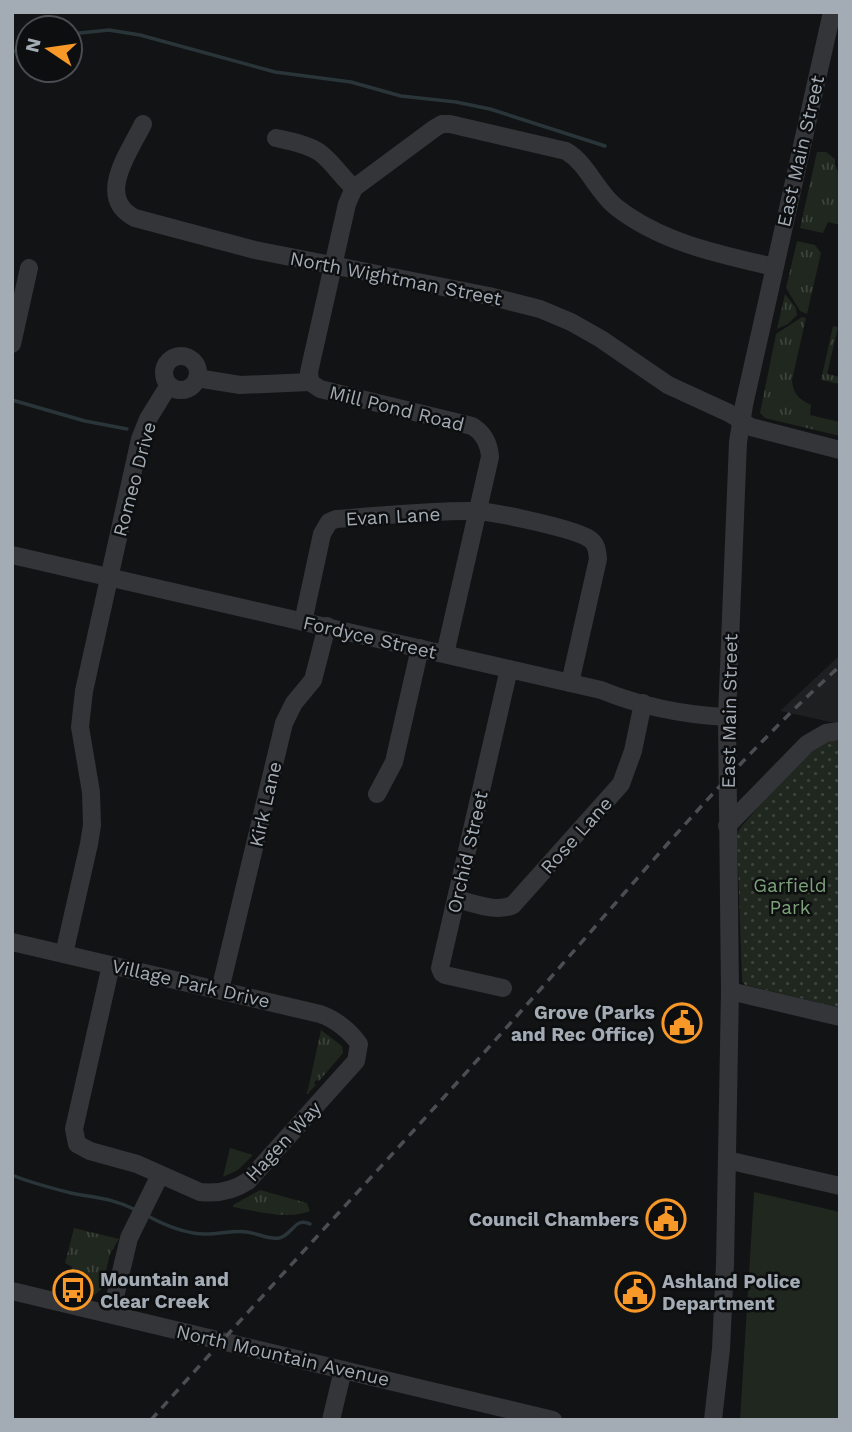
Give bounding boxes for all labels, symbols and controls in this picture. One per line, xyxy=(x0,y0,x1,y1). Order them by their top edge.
north arrow xyxy=(14,14,84,84)
text: N xyxy=(20,36,46,55)
street label: East Main Street xyxy=(772,73,829,229)
street label: North Wightman Street xyxy=(288,247,504,310)
street label: Mill Pond Road xyxy=(327,381,467,436)
street label: Romeo Drive xyxy=(108,419,161,539)
street label: Evan Lane xyxy=(345,503,441,530)
street label: Fordyce Street xyxy=(301,611,439,664)
street label: East Main Street xyxy=(717,633,742,789)
street label: Kirk Lane xyxy=(245,759,286,849)
street label: Orchid Street xyxy=(442,789,493,915)
street label: Rose Lane xyxy=(536,792,617,879)
park label: Garfield Park xyxy=(753,874,827,919)
street label: Village Park Drive xyxy=(110,954,272,1013)
place label: Grove (Parks and Rec Office) xyxy=(511,1001,655,1046)
public building icon: Grove (Parks and Rec Office) xyxy=(661,1002,703,1044)
street label: Hagen Way xyxy=(241,1096,326,1186)
public building icon: Council Chambers xyxy=(645,1198,687,1240)
place label: Council Chambers xyxy=(469,1208,639,1231)
place label: Mountain and Clear Creek xyxy=(100,1268,229,1313)
bus stop icon: Mountain and Clear Creek xyxy=(52,1269,94,1311)
place label: Ashland Police Department xyxy=(662,1270,801,1315)
public building icon: Ashland Police Department xyxy=(614,1271,656,1313)
street label: North Mountain Avenue xyxy=(174,1320,392,1391)

